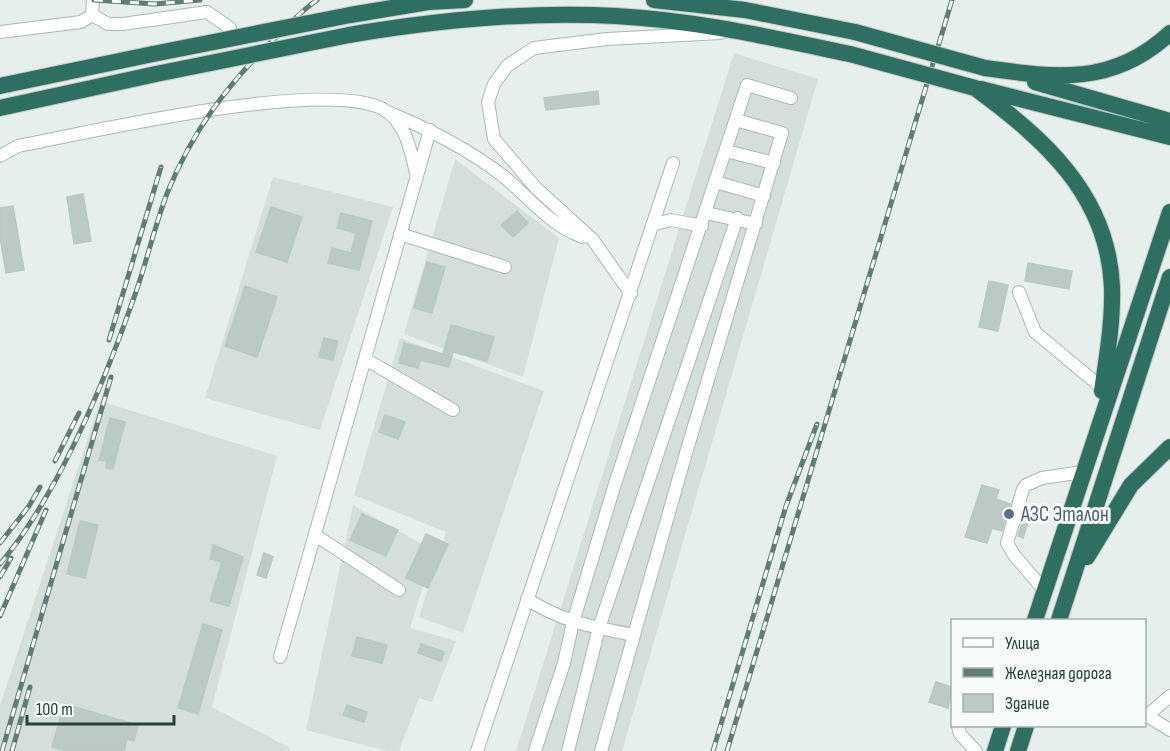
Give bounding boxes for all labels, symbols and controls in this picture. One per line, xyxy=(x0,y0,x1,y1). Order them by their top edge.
place label: АЗС Эталон xyxy=(1020,502,1109,527)
marker: АЗС Эталон xyxy=(1002,507,1016,521)
legend xyxy=(951,619,1146,727)
text: Улица xyxy=(1005,633,1040,654)
text: Железная дорога xyxy=(1005,663,1112,684)
scale bar xyxy=(27,688,174,726)
text: Здание xyxy=(1005,693,1050,714)
text: 100 m xyxy=(36,699,73,720)

